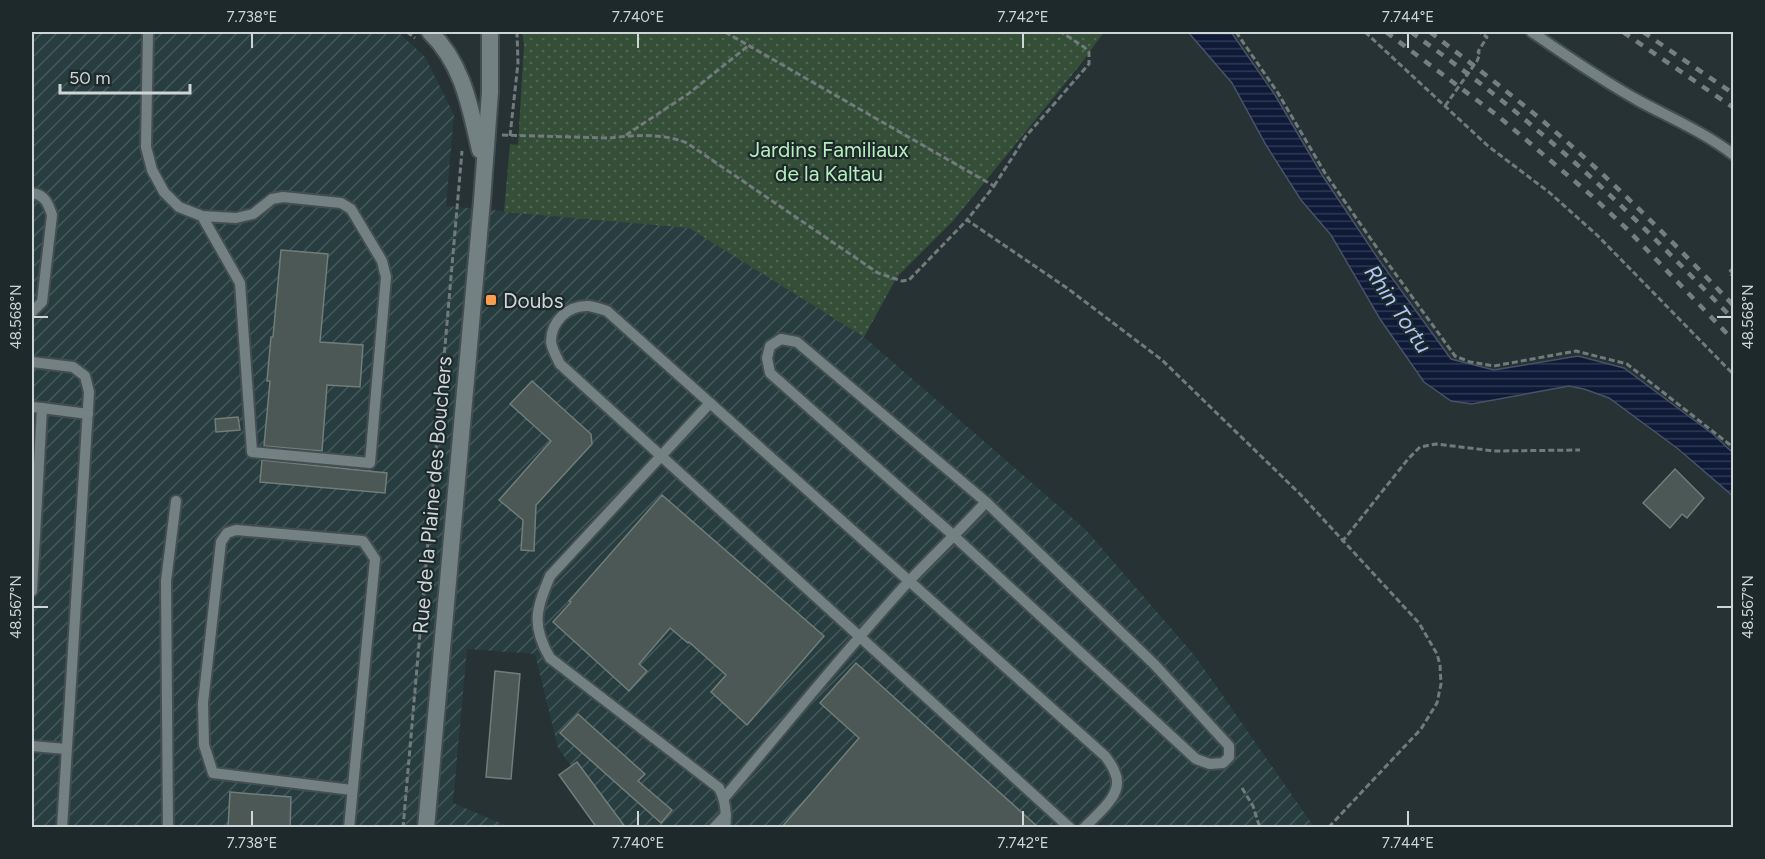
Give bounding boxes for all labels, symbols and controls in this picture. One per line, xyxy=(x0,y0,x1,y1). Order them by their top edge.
text: 7.738°E xyxy=(226,8,278,26)
text: 7.740°E xyxy=(612,8,664,26)
text: 7.742°E xyxy=(997,8,1049,26)
text: 7.744°E xyxy=(1382,8,1434,26)
scale bar xyxy=(60,57,190,95)
text: 50 m xyxy=(69,67,111,89)
park label: Jardins Familiaux de la Kaltau xyxy=(749,137,909,186)
water label: Rhin Tortu xyxy=(1359,260,1437,358)
text: 48.568°N xyxy=(7,284,25,350)
text: 48.568°N xyxy=(1739,284,1757,350)
place label: Doubs xyxy=(503,288,563,313)
marker: Doubs xyxy=(484,293,498,307)
street label: Rue de la Plaine des Bouchers xyxy=(407,355,457,635)
text: 48.567°N xyxy=(7,575,25,639)
text: 48.567°N xyxy=(1739,575,1757,639)
text: 7.738°E xyxy=(226,834,278,852)
text: 7.740°E xyxy=(612,834,664,852)
text: 7.742°E xyxy=(997,834,1049,852)
text: 7.744°E xyxy=(1382,834,1434,852)

